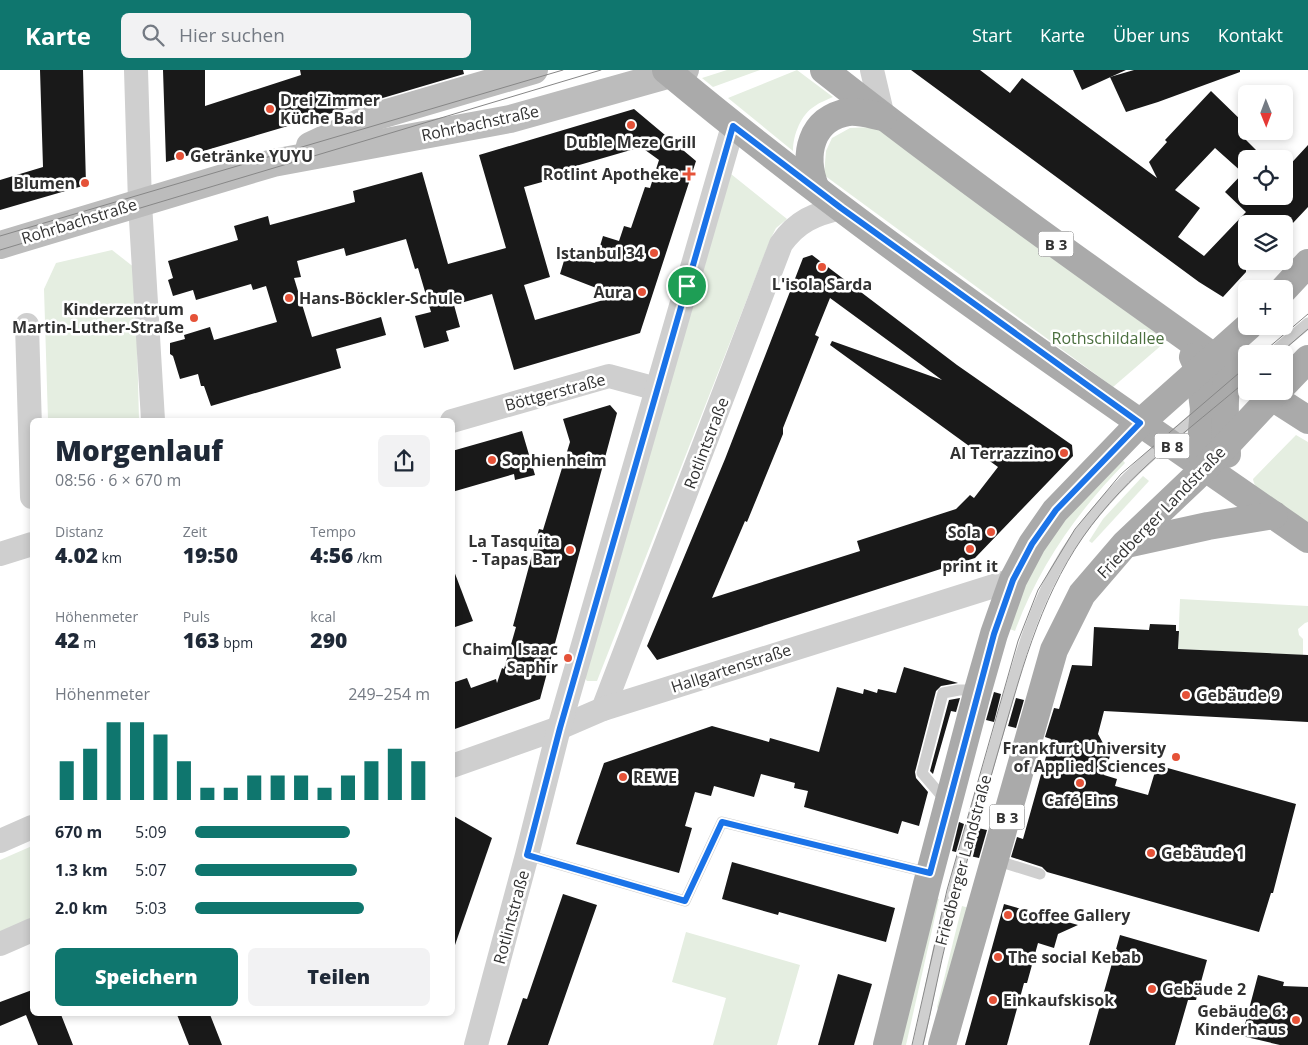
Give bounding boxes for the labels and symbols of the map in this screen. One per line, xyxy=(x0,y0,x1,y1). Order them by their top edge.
north arrow xyxy=(1238,85,1292,140)
place label: Drei Zimmer Küche Bad xyxy=(280,89,380,129)
street label: Rohrbachstraße xyxy=(419,100,541,146)
marker: Drei Zimmer Küche Bad xyxy=(264,103,276,115)
marker: Duble Meze Grill xyxy=(625,119,637,131)
place label: Duble Meze Grill xyxy=(566,131,696,153)
place label: Getränke YUYU xyxy=(190,145,313,167)
marker: Getränke YUYU xyxy=(174,150,186,162)
place label: Rotlint Apotheke xyxy=(543,163,679,185)
marker: Rotlint Apotheke xyxy=(683,168,695,180)
place label: Blumen xyxy=(13,172,75,194)
marker: Blumen xyxy=(79,177,91,189)
street label: Rohrbachstraße xyxy=(19,193,139,249)
road number: B 3 xyxy=(1038,232,1074,256)
place label: Istanbul 34 xyxy=(556,242,644,264)
marker: Istanbul 34 xyxy=(648,247,660,259)
marker: L'isola Sarda xyxy=(816,261,828,273)
pin xyxy=(666,265,708,307)
place label: L'isola Sarda xyxy=(772,273,872,295)
place label: Aura xyxy=(594,281,632,303)
marker: Aura xyxy=(636,286,648,298)
place label: Hans-Böckler-Schule xyxy=(299,287,462,309)
marker: Hans-Böckler-Schule xyxy=(283,292,295,304)
place label: Kinderzentrum Martin-Luther-Straße xyxy=(12,298,184,338)
marker: Kinderzentrum Martin-Luther-Straße xyxy=(188,312,200,324)
park label: Rothschildallee xyxy=(1052,327,1164,349)
street label: Böttgerstraße xyxy=(502,368,608,416)
street label: Rotlintstraße xyxy=(678,394,734,492)
road number: B 8 xyxy=(1154,434,1190,458)
street label: Friedberger Landstraße xyxy=(1092,441,1230,583)
place label: Al Terrazzino xyxy=(950,442,1054,464)
marker: Al Terrazzino xyxy=(1058,447,1070,459)
place label: Sophienheim xyxy=(502,449,607,471)
marker: Sophienheim xyxy=(486,454,498,466)
place label: Sola xyxy=(948,521,981,543)
marker: Sola xyxy=(985,526,997,538)
place label: La Tasquita - Tapas Bar xyxy=(468,530,560,570)
marker: print it xyxy=(964,543,976,555)
marker: La Tasquita - Tapas Bar xyxy=(564,544,576,556)
place label: print it xyxy=(942,555,998,577)
place label: Chaim Isaac Saphir xyxy=(462,638,558,678)
street label: Hallgartenstraße xyxy=(668,638,794,698)
marker: Chaim Isaac Saphir xyxy=(562,652,574,664)
place label: Gebäude 9 xyxy=(1196,684,1280,706)
marker: Gebäude 9 xyxy=(1180,689,1192,701)
place label: Frankfurt University of Applied Sciences xyxy=(1003,737,1167,777)
marker: Frankfurt University of Applied Sciences xyxy=(1170,751,1182,763)
place label: REWE xyxy=(633,766,677,788)
marker: REWE xyxy=(617,771,629,783)
street label: Friedberger Landstraße xyxy=(930,772,996,948)
marker: Café Eins xyxy=(1074,777,1086,789)
place label: Café Eins xyxy=(1044,789,1116,811)
road number: B 3 xyxy=(990,804,1024,830)
place label: Gebäude 1 xyxy=(1161,842,1245,864)
marker: Gebäude 1 xyxy=(1145,847,1157,859)
street label: Rotlintstraße xyxy=(488,868,534,966)
place label: Coffee Gallery xyxy=(1018,904,1131,926)
marker: Coffee Gallery xyxy=(1002,909,1014,921)
place label: The social Kebab xyxy=(1008,946,1141,968)
marker: The social Kebab xyxy=(992,951,1004,963)
place label: Gebäude 2 xyxy=(1162,978,1246,1000)
marker: Gebäude 2 xyxy=(1146,983,1158,995)
place label: Einkaufskisok xyxy=(1003,989,1114,1011)
marker: Einkaufskisok xyxy=(987,994,999,1006)
place label: Gebäude 6: Kinderhaus xyxy=(1194,1000,1286,1040)
marker: Gebäude 6: Kinderhaus xyxy=(1290,1014,1302,1026)

